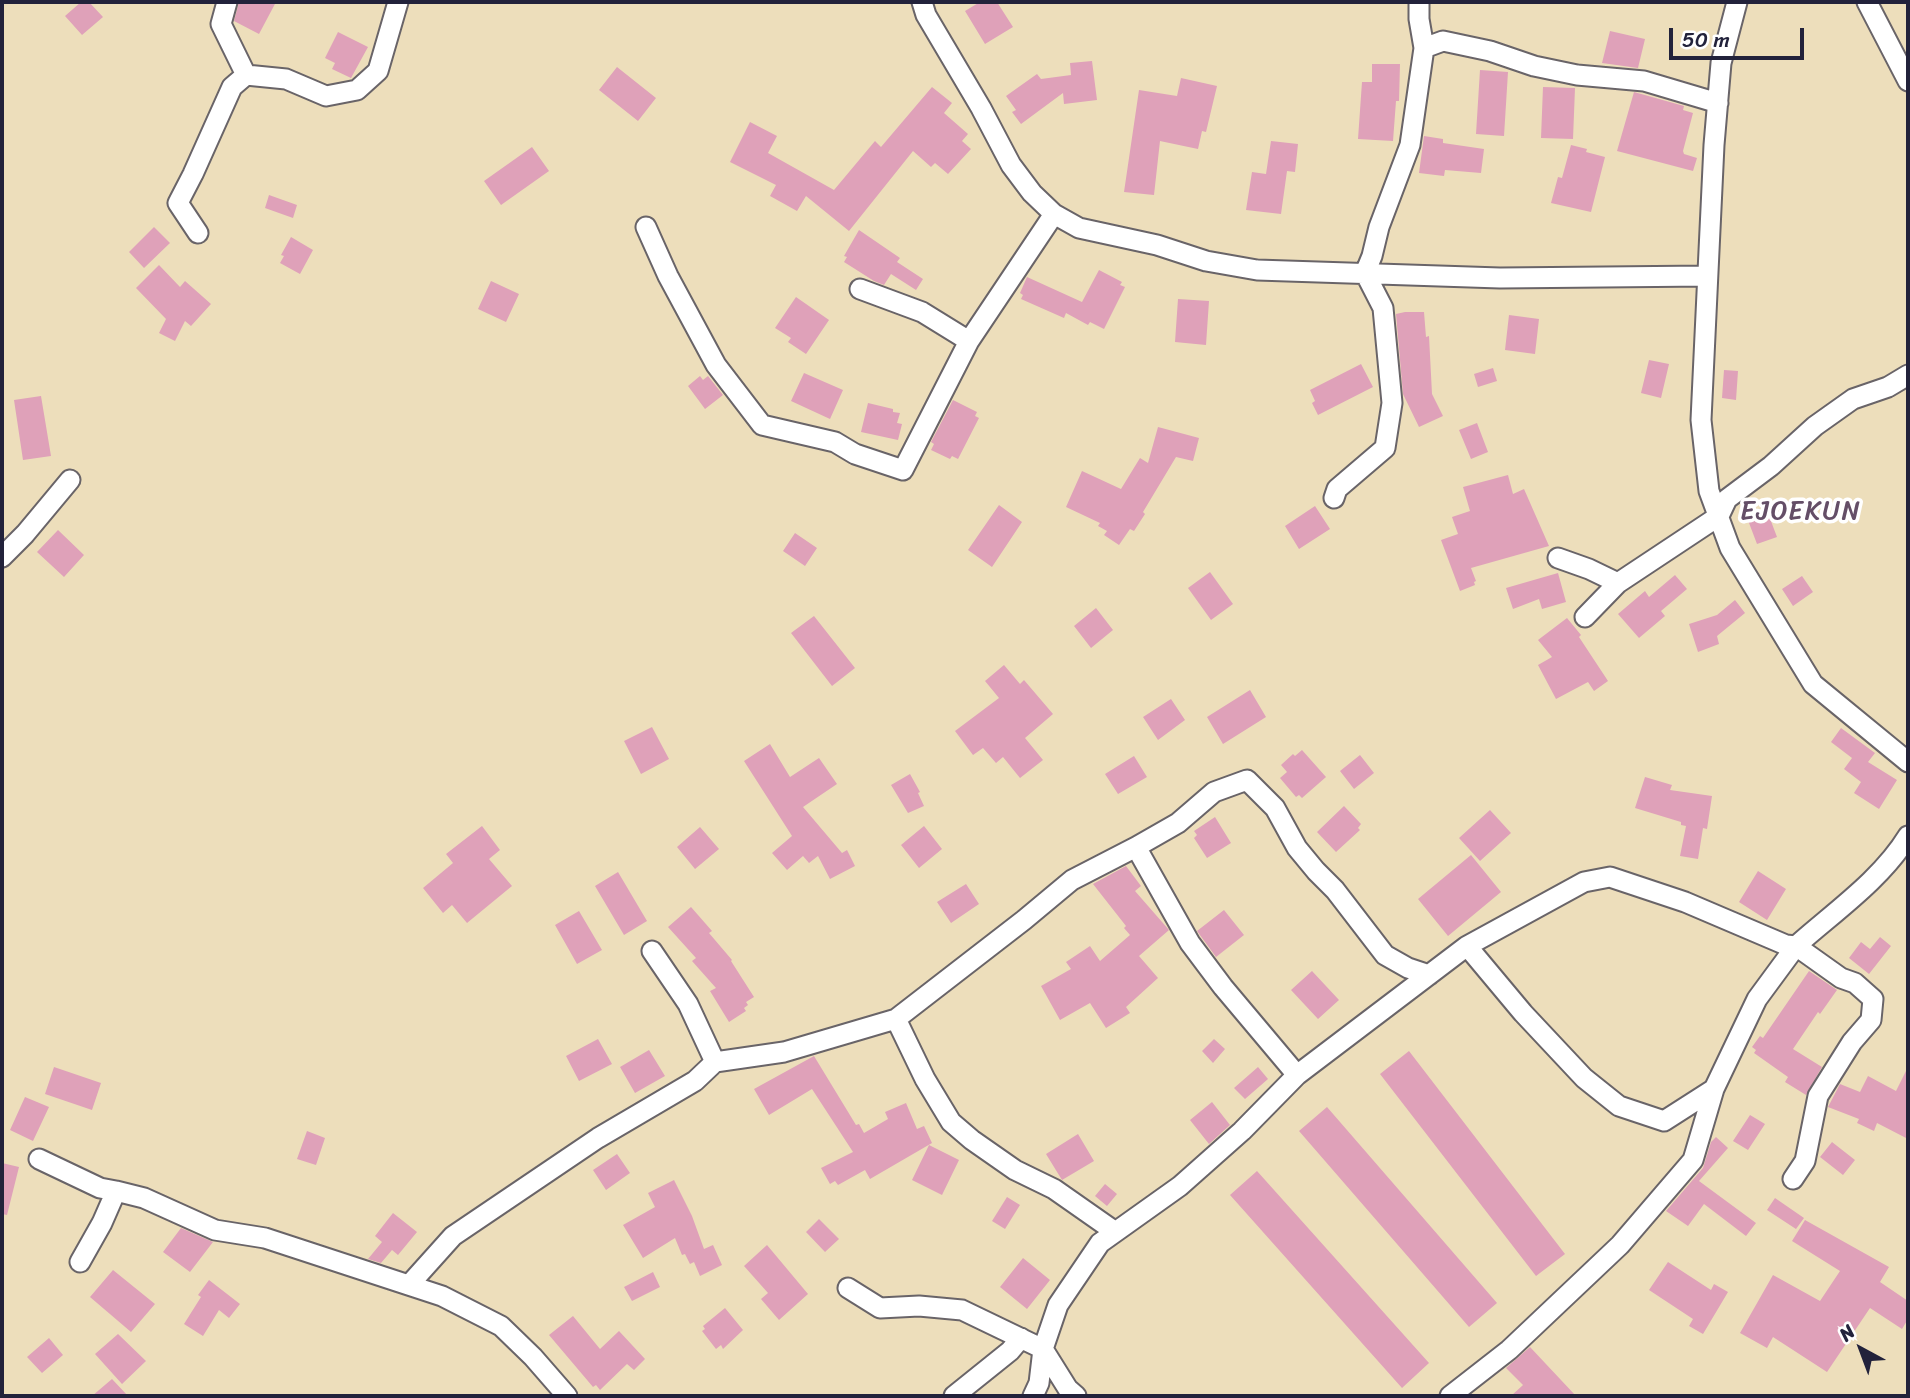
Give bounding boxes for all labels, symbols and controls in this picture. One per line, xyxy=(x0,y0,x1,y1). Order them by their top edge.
scale bar xyxy=(1672,14,1807,58)
text: 50 m xyxy=(1682,21,1730,59)
district label: EJOEKUN xyxy=(1740,496,1862,528)
north arrow xyxy=(1826,1314,1896,1384)
text: N xyxy=(1831,1316,1863,1350)

